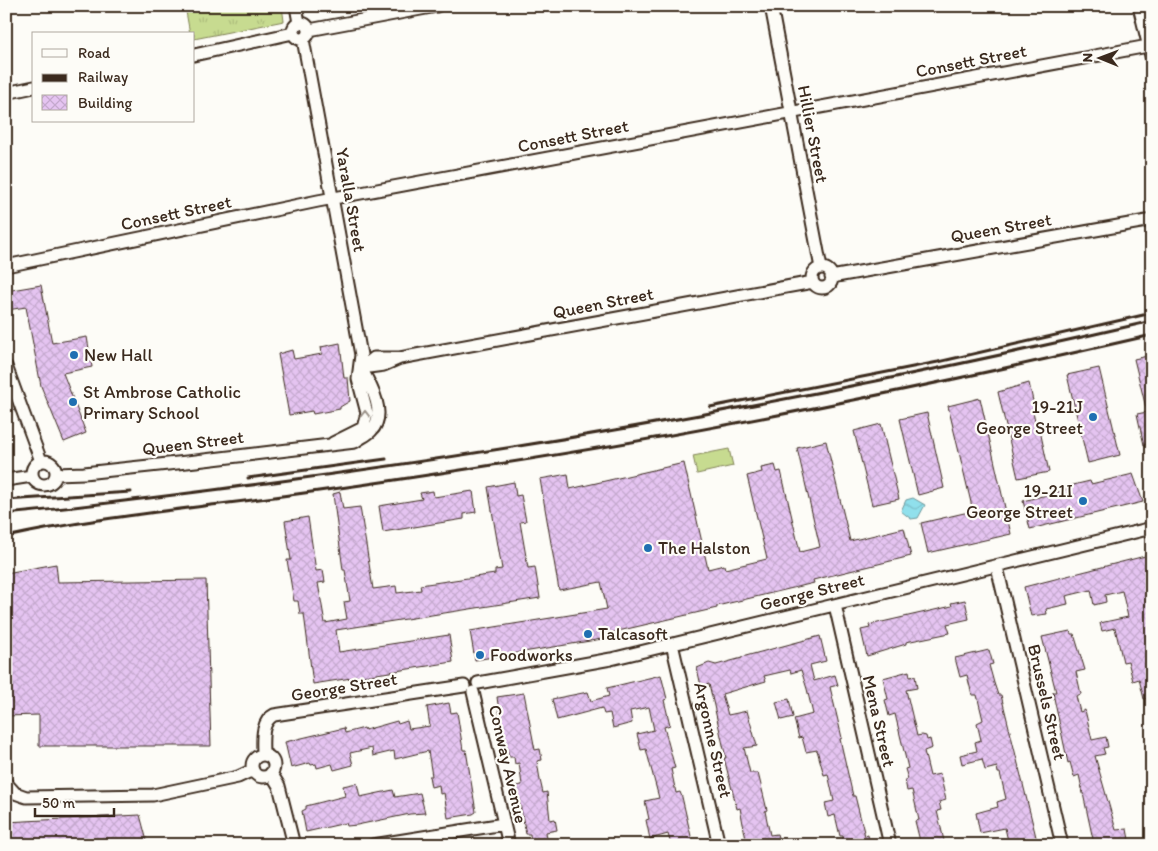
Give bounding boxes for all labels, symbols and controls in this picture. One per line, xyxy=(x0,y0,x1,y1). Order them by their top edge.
legend xyxy=(32,32,195,122)
north arrow xyxy=(1076,32,1126,82)
street label: Consett Street xyxy=(914,39,1029,83)
text: Road xyxy=(78,44,111,62)
text: N xyxy=(1079,53,1096,63)
text: Railway xyxy=(78,68,128,86)
street label: Hillier Street xyxy=(793,83,833,185)
text: Building xyxy=(78,94,132,112)
street label: Consett Street xyxy=(516,114,631,158)
street label: Yaralla Street xyxy=(331,146,371,254)
street label: Consett Street xyxy=(119,191,234,235)
street label: Queen Street xyxy=(949,208,1054,248)
street label: Queen Street xyxy=(551,282,656,324)
place label: New Hall xyxy=(84,344,153,366)
marker: New Hall xyxy=(68,349,80,361)
place label: St Ambrose Catholic Primary School xyxy=(83,381,241,424)
marker: St Ambrose Catholic Primary School xyxy=(67,396,79,408)
place label: 19-21J George Street xyxy=(976,396,1083,439)
one-way arrow xyxy=(360,410,371,418)
marker: 19-21J George Street xyxy=(1087,411,1099,423)
street label: Queen Street xyxy=(141,426,245,460)
place label: 19-21I George Street xyxy=(966,480,1073,523)
marker: 19-21I George Street xyxy=(1077,495,1089,507)
place label: The Halston xyxy=(658,537,751,559)
marker: The Halston xyxy=(642,542,654,554)
street label: George Street xyxy=(757,568,867,616)
place label: Talcasoft xyxy=(598,623,668,645)
marker: Talcasoft xyxy=(582,628,594,640)
street label: Brussels Street xyxy=(1023,642,1071,762)
place label: Foodworks xyxy=(490,644,573,666)
marker: Foodworks xyxy=(474,649,486,661)
street label: George Street xyxy=(289,668,399,706)
street label: Mena Street xyxy=(858,673,900,769)
street label: Argonne Street xyxy=(689,680,737,800)
street label: Conway Avenue xyxy=(484,703,532,825)
scale bar xyxy=(35,786,114,818)
text: 50 m xyxy=(42,794,75,812)

